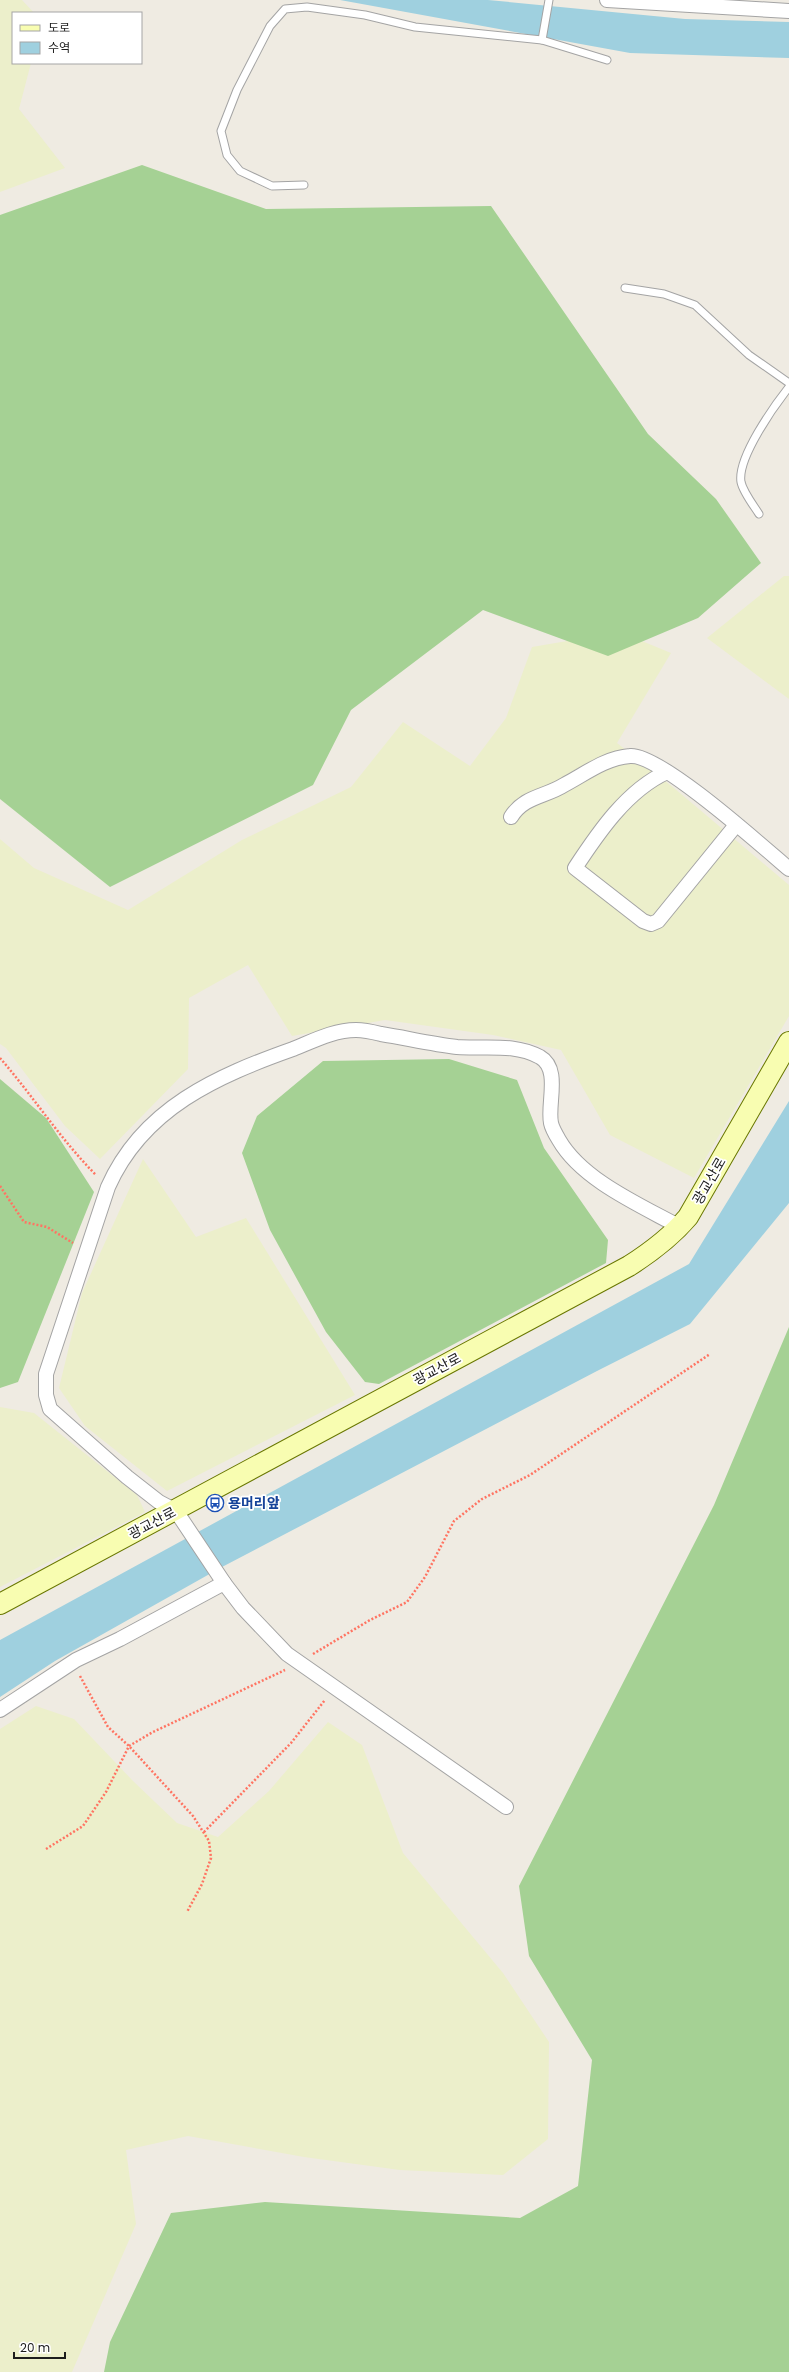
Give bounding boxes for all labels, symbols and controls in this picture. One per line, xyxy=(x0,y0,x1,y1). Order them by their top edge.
legend xyxy=(12,12,142,64)
text: 도로 xyxy=(48,19,70,36)
text: 수역 xyxy=(48,39,70,56)
street label: 광교산로 xyxy=(687,1154,731,1208)
street label: 광교산로 xyxy=(410,1348,465,1390)
bus stop icon: 용머리앞 xyxy=(205,1493,225,1513)
place label: 용머리앞 xyxy=(228,1493,280,1513)
street label: 광교산로 xyxy=(125,1502,180,1544)
scale bar xyxy=(14,2334,65,2360)
text: 20 m xyxy=(20,2339,50,2356)

